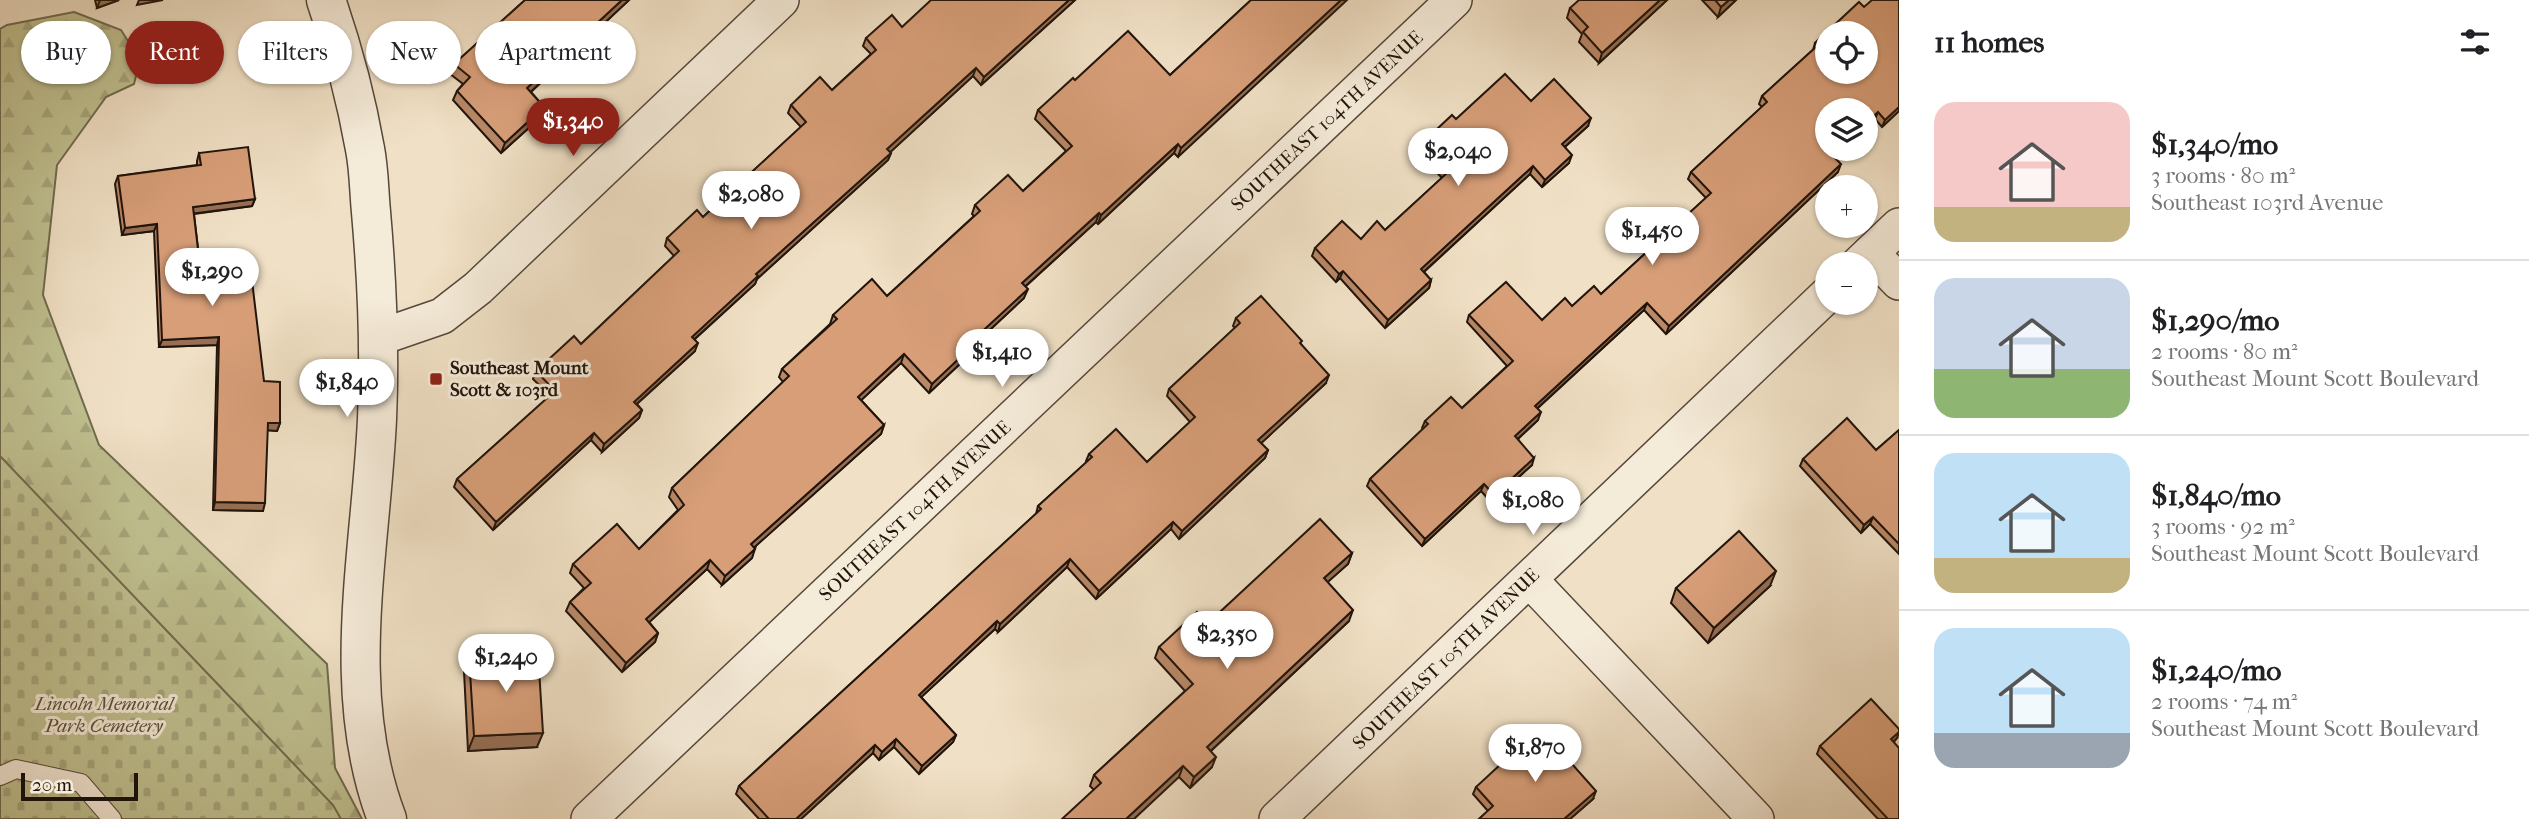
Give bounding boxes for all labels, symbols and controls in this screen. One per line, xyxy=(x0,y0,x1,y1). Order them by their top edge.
chip: Buy xyxy=(21,21,111,84)
chip: Rent xyxy=(125,21,224,84)
chip: Filters xyxy=(238,21,352,84)
chip: New xyxy=(366,21,461,84)
chip: Apartment xyxy=(475,21,636,84)
map controls xyxy=(1815,21,1878,315)
button: locate xyxy=(1815,21,1878,84)
icon: filters xyxy=(2456,23,2494,61)
text: 11 homes xyxy=(1934,25,2044,60)
street label: SOUTHEAST 104TH AVENUE xyxy=(1227,26,1428,216)
button: layers xyxy=(1815,98,1878,161)
pin: $1,340 xyxy=(516,99,630,158)
text: $1,340 xyxy=(542,107,604,134)
text: $1,340/mo xyxy=(2151,127,2278,162)
pin: $2,040 xyxy=(1401,128,1515,188)
icon: home xyxy=(1990,130,2074,214)
text: $2,040 xyxy=(1424,137,1492,164)
text: 3 rooms · 80 m² xyxy=(2151,162,2295,189)
pin: $2,080 xyxy=(694,172,808,231)
button: + xyxy=(1815,175,1878,238)
text: $2,080 xyxy=(718,180,784,207)
text: Southeast 103rd Avenue xyxy=(2151,189,2383,216)
pin: $1,450 xyxy=(1595,208,1709,267)
text: $1,450 xyxy=(1621,216,1683,243)
pin: $1,290 xyxy=(155,248,269,308)
button: − xyxy=(1815,252,1878,315)
text: $1,290 xyxy=(181,257,243,284)
text: $1,290/mo xyxy=(2151,303,2279,338)
icon: home xyxy=(1990,306,2074,390)
pin: $1,410 xyxy=(945,330,1059,389)
text: $1,410 xyxy=(972,338,1032,365)
text: 2 rooms · 80 m² xyxy=(2151,338,2298,365)
place label: Southeast Mount Scott & 103rd xyxy=(450,357,589,401)
pin: $1,840 xyxy=(290,360,404,419)
text: Southeast Mount Scott Boulevard xyxy=(2151,365,2479,392)
text: $1,840 xyxy=(315,368,379,395)
marker: Southeast Mount Scott & 103rd xyxy=(428,371,444,387)
street label: SOUTHEAST 104TH AVENUE xyxy=(815,416,1016,606)
pin: $1,080 xyxy=(1476,477,1590,537)
text: $1,840/mo xyxy=(2151,478,2281,513)
icon: home xyxy=(1990,481,2074,565)
text: $1,080 xyxy=(1502,486,1564,513)
text: 3 rooms · 92 m² xyxy=(2151,513,2295,540)
text: Southeast Mount Scott Boulevard xyxy=(2151,540,2479,567)
street label: SOUTHEAST 105TH AVENUE xyxy=(1348,564,1544,754)
pin: $2,350 xyxy=(1170,612,1284,671)
text: $2,350 xyxy=(1196,620,1258,647)
pin: $1,240 xyxy=(449,634,563,694)
text: $1,240 xyxy=(474,643,538,670)
text: $1,240/mo xyxy=(2151,653,2281,688)
icon: home xyxy=(1990,656,2074,740)
text: 2 rooms · 74 m² xyxy=(2151,688,2297,715)
park label: Lincoln Memorial Park Cemetery xyxy=(33,693,176,737)
text: Southeast Mount Scott Boulevard xyxy=(2151,715,2479,742)
pin: $1,870 xyxy=(1478,724,1592,784)
text: $1,870 xyxy=(1505,733,1565,760)
scale bar xyxy=(21,770,138,802)
text: 20 m xyxy=(32,774,72,796)

